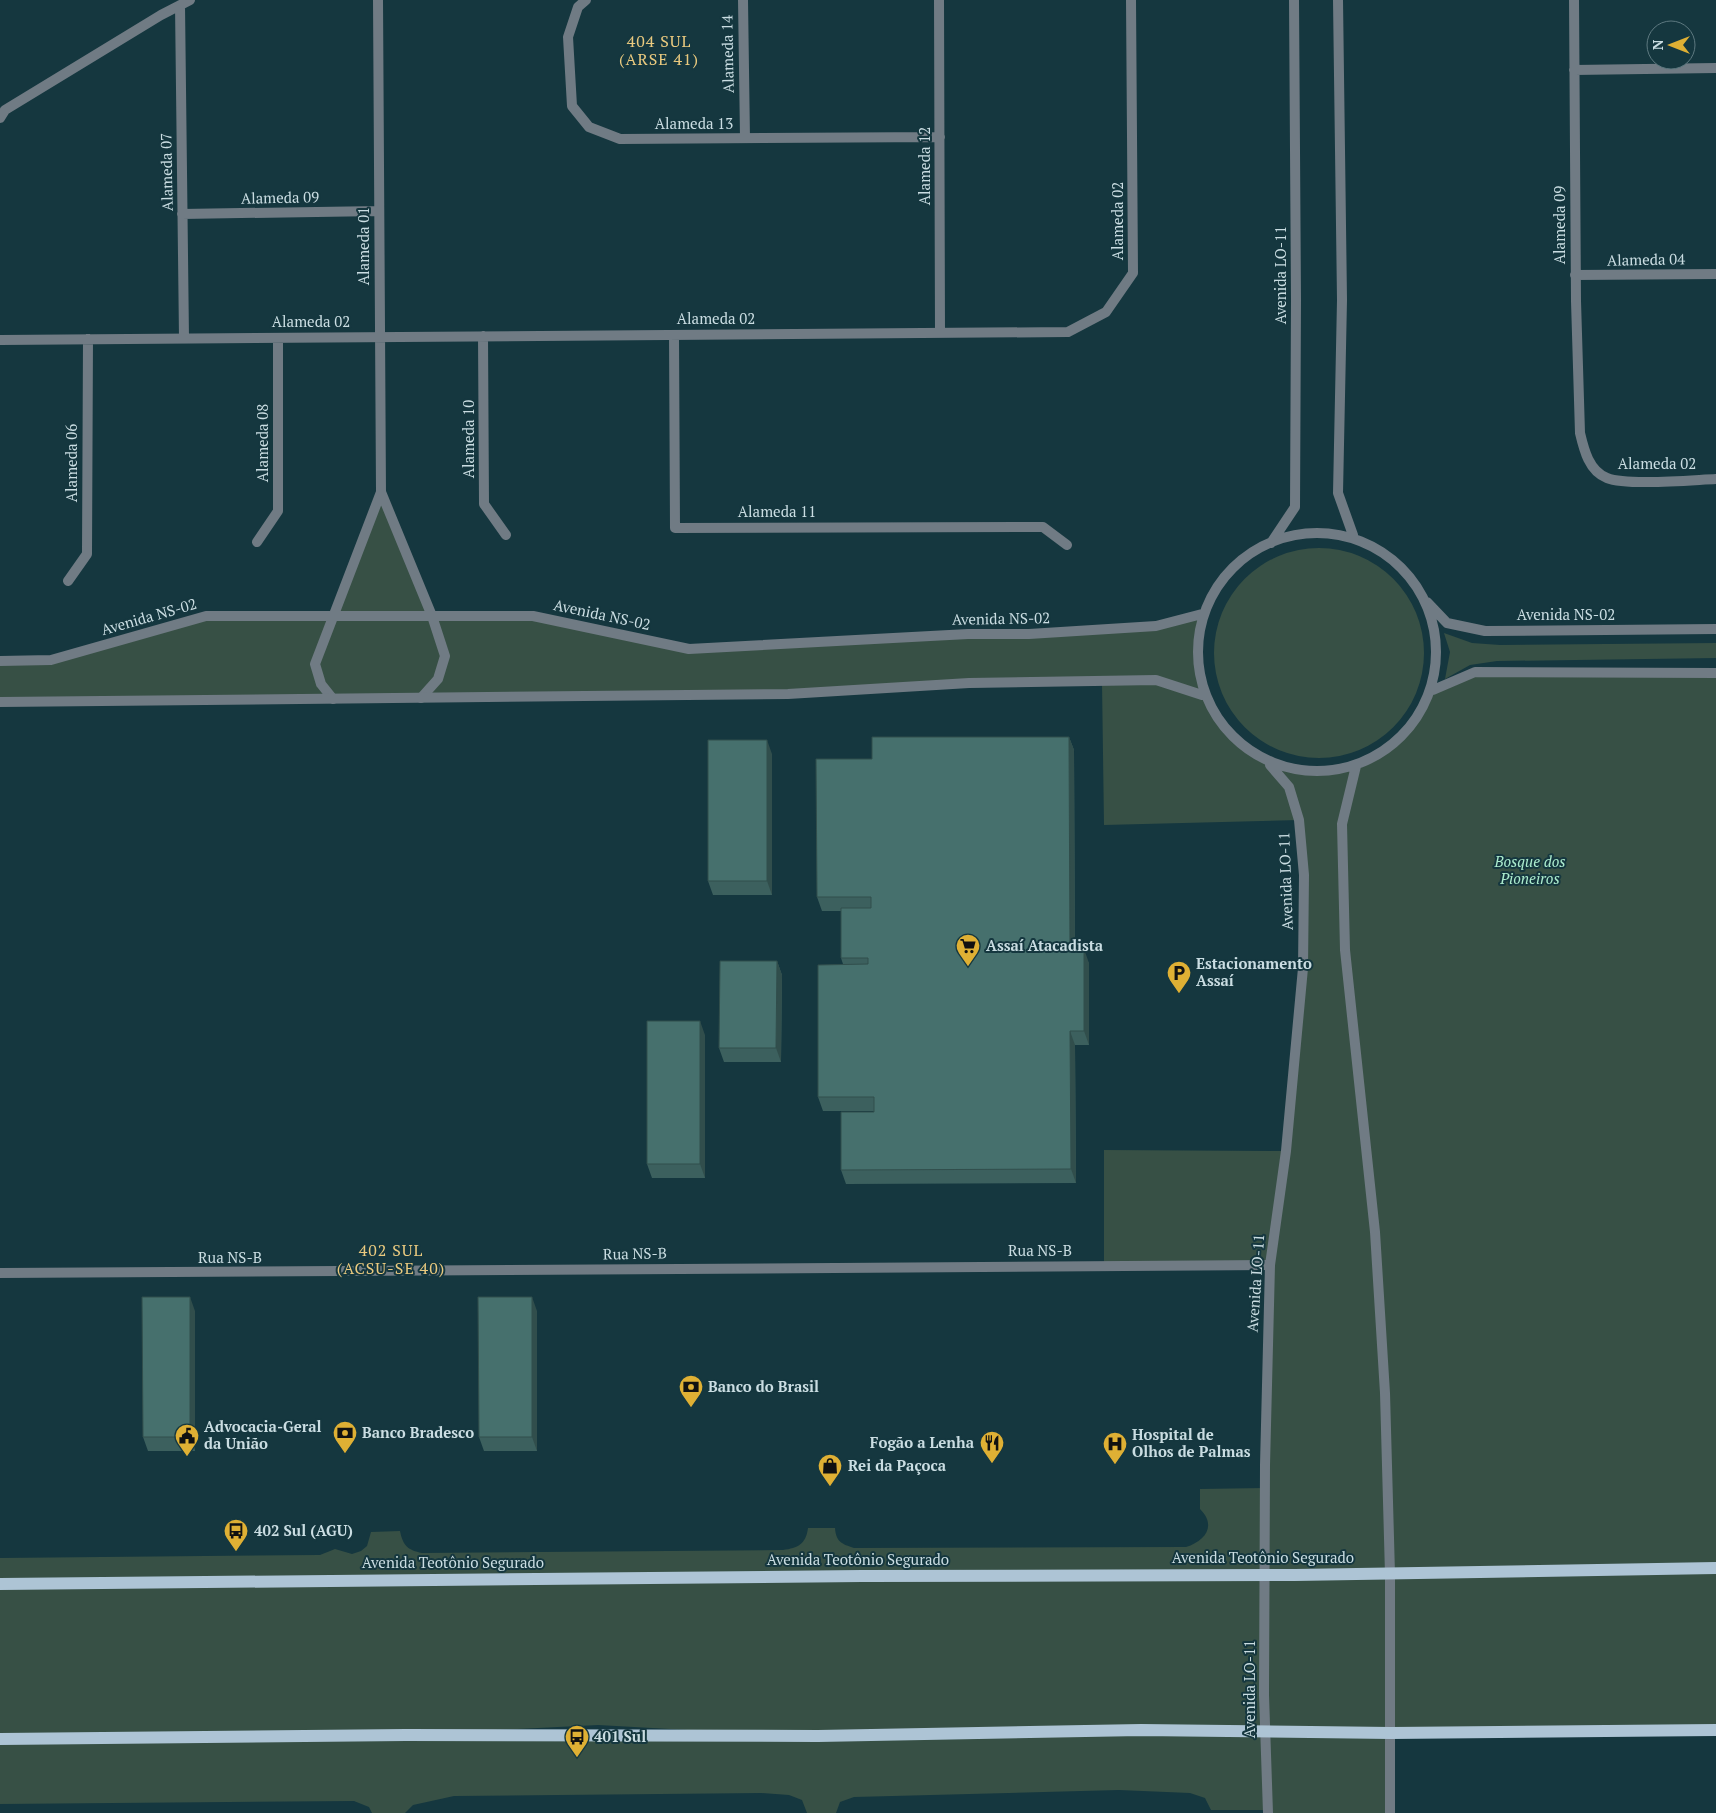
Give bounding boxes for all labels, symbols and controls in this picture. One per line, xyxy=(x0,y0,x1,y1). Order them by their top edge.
street label: Alameda 14 xyxy=(716,15,738,93)
north arrow xyxy=(1646,20,1696,70)
district label: 404 SUL (ARSE 41) xyxy=(619,30,699,70)
text: N xyxy=(1648,39,1667,50)
street label: Alameda 13 xyxy=(655,113,733,133)
street label: Alameda 12 xyxy=(914,127,934,205)
street label: Alameda 07 xyxy=(155,133,177,211)
street label: Alameda 02 xyxy=(1107,182,1127,260)
street label: Alameda 09 xyxy=(241,186,319,208)
street label: Alameda 09 xyxy=(1549,186,1569,264)
street label: Alameda 01 xyxy=(353,207,373,285)
street label: Avenida LO-11 xyxy=(1270,226,1290,324)
street label: Alameda 04 xyxy=(1607,248,1685,270)
street label: Alameda 02 xyxy=(677,308,755,328)
street label: Alameda 02 xyxy=(272,311,350,331)
street label: Alameda 10 xyxy=(458,400,478,478)
street label: Alameda 08 xyxy=(252,404,272,482)
street label: Alameda 06 xyxy=(61,424,81,502)
street label: Alameda 02 xyxy=(1618,453,1696,473)
street label: Alameda 11 xyxy=(738,501,816,521)
street label: Avenida NS-02 xyxy=(99,593,199,639)
street label: Avenida NS-02 xyxy=(552,594,652,634)
street label: Avenida NS-02 xyxy=(1517,604,1615,624)
street label: Avenida NS-02 xyxy=(952,607,1050,629)
street label: Avenida LO-11 xyxy=(1273,832,1297,931)
park label: Bosque dos Pioneiros xyxy=(1493,851,1566,888)
supermarket icon: Assaí Atacadista xyxy=(955,933,981,967)
place label: Assaí Atacadista xyxy=(986,935,1104,955)
place label: Estacionamento Assaí xyxy=(1196,953,1312,990)
parking icon: Estacionamento Assaí xyxy=(1166,960,1192,994)
street label: Avenida LO-11 xyxy=(1242,1233,1268,1333)
district label: 402 SUL (ACSU-SE 40) xyxy=(337,1239,445,1279)
street label: Rua NS-B xyxy=(1008,1240,1072,1260)
street label: Rua NS-B xyxy=(603,1242,667,1264)
street label: Rua NS-B xyxy=(198,1247,262,1267)
bank icon: Banco do Brasil xyxy=(678,1374,704,1408)
place label: Banco do Brasil xyxy=(708,1376,819,1396)
place label: Advocacia-Geral da União xyxy=(204,1416,322,1453)
bank icon: Banco Bradesco xyxy=(332,1420,358,1454)
place label: Banco Bradesco xyxy=(362,1422,474,1442)
public building icon: Advocacia-Geral da União xyxy=(174,1423,200,1457)
place label: Hospital de Olhos de Palmas xyxy=(1132,1424,1251,1461)
restaurant icon: Fogão a Lenha xyxy=(979,1430,1005,1464)
hospital icon: Hospital de Olhos de Palmas xyxy=(1102,1431,1128,1465)
place label: Fogão a Lenha xyxy=(870,1432,975,1452)
shop icon: Rei da Paçoca xyxy=(817,1453,843,1487)
place label: Rei da Paçoca xyxy=(848,1455,947,1475)
bus stop icon: 402 Sul (AGU) xyxy=(223,1518,249,1552)
place label: 402 Sul (AGU) xyxy=(254,1520,353,1540)
street label: Avenida Teotônio Segurado xyxy=(1172,1547,1354,1567)
street label: Avenida Teotônio Segurado xyxy=(767,1549,949,1569)
street label: Avenida Teotônio Segurado xyxy=(362,1552,544,1572)
street label: Avenida LO-11 xyxy=(1239,1640,1259,1738)
bus stop icon: 401 Sul xyxy=(564,1724,590,1758)
place label: 401 Sul xyxy=(594,1726,646,1746)

